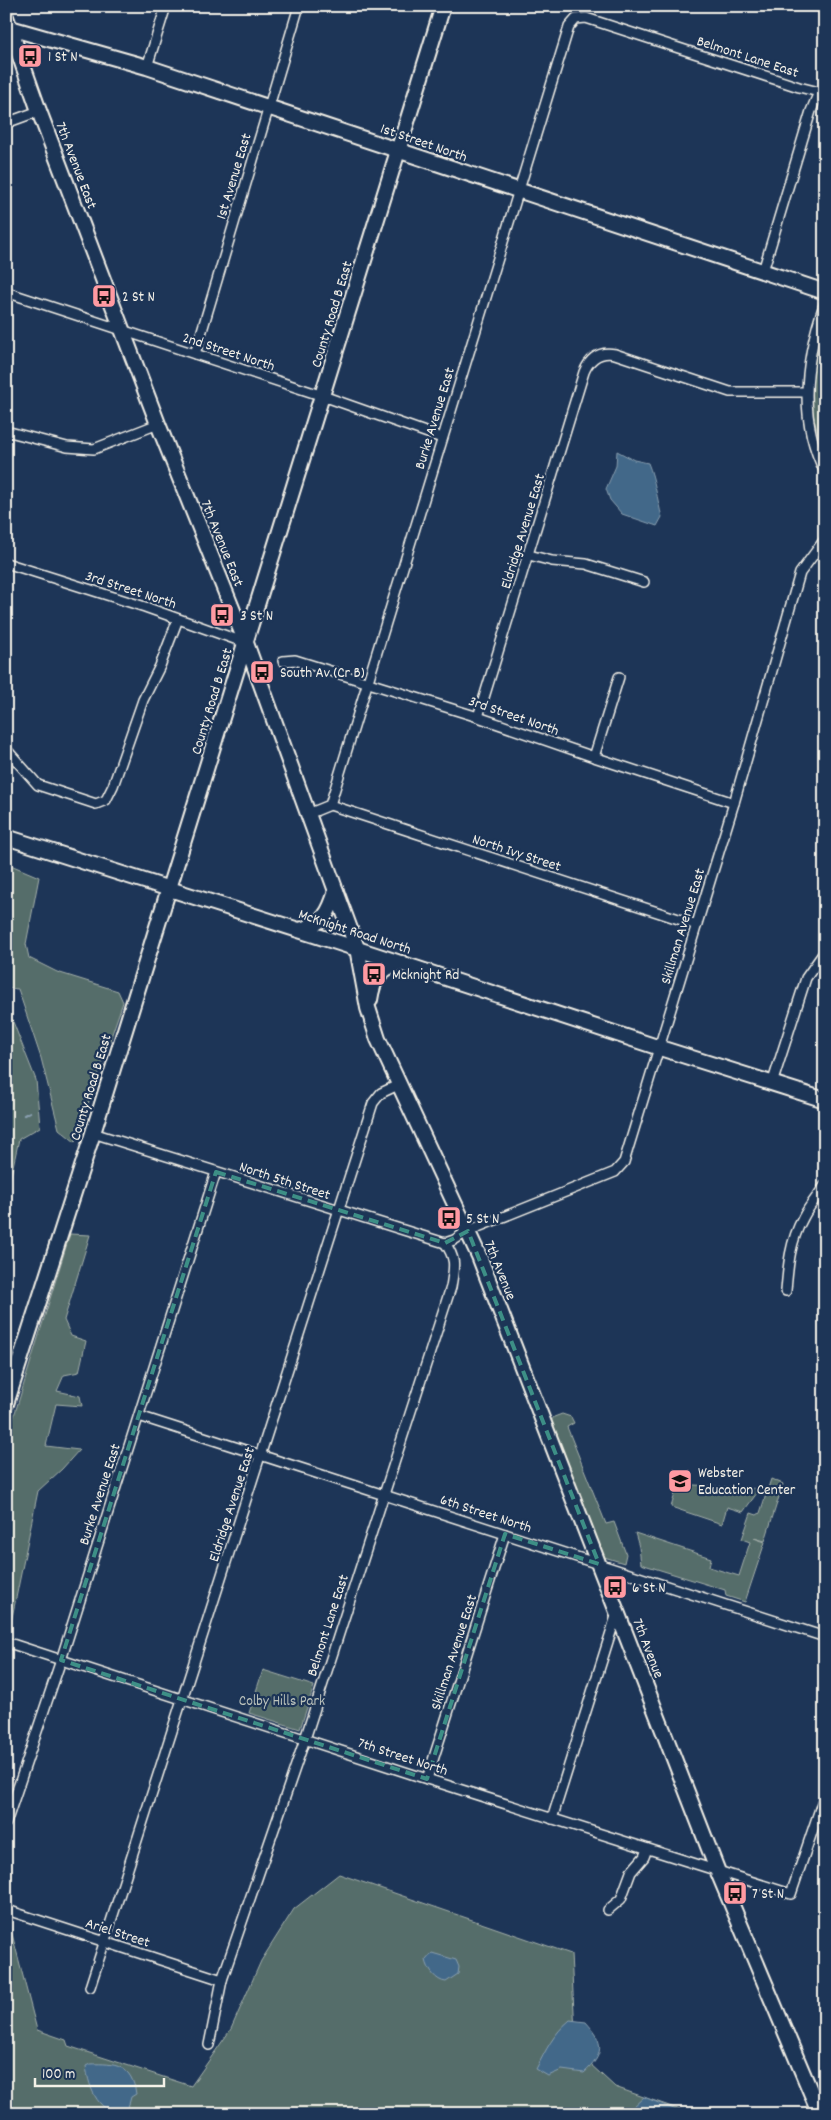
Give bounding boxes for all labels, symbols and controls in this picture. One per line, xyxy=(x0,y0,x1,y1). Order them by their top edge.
street label: Belmont Lane East xyxy=(694,31,802,85)
bus stop icon: 1 St N xyxy=(17,43,43,69)
place label: 1 St N xyxy=(48,47,78,69)
street label: 7th Avenue East xyxy=(48,119,102,213)
street label: 1st Street North xyxy=(377,119,470,169)
street label: 1st Avenue East xyxy=(211,130,259,222)
street label: County Road B East xyxy=(306,258,360,371)
bus stop icon: 2 St N xyxy=(91,283,117,309)
place label: 2 St N xyxy=(122,287,155,309)
street label: 2nd Street North xyxy=(179,328,278,378)
street label: Burke Avenue East xyxy=(410,364,462,472)
street label: Eldridge Avenue East xyxy=(496,471,552,592)
street label: 7th Avenue East xyxy=(194,497,249,591)
street label: 3rd Street North xyxy=(82,566,179,616)
bus stop icon: 3 St N xyxy=(209,602,235,628)
place label: 3 St N xyxy=(240,606,273,628)
street label: County Road B East xyxy=(186,645,240,758)
bus stop icon: South Av (Cr B) xyxy=(249,659,275,685)
place label: South Av (Cr B) xyxy=(280,663,365,685)
street label: 3rd Street North xyxy=(465,691,562,743)
street label: North Ivy Street xyxy=(469,829,564,879)
street label: Skillman Avenue East xyxy=(656,865,712,987)
street label: McKnight Road North xyxy=(295,904,414,962)
bus stop icon: Mcknight Rd xyxy=(361,961,387,987)
place label: Mcknight Rd xyxy=(392,965,459,987)
street label: County Road B East xyxy=(65,1031,119,1144)
street label: North 5th Street xyxy=(236,1157,333,1207)
bus stop icon: 5 St N xyxy=(436,1205,462,1231)
place label: 5 St N xyxy=(466,1209,499,1231)
street label: 7th Avenue xyxy=(477,1238,521,1304)
street label: Burke Avenue East xyxy=(74,1441,128,1548)
street label: Eldridge Avenue East xyxy=(204,1444,262,1565)
place label: Webster Education Center xyxy=(698,1463,796,1502)
school or university icon: Webster Education Center xyxy=(667,1468,693,1494)
street label: 6th Street North xyxy=(437,1490,534,1540)
street label: Belmont Lane East xyxy=(302,1571,356,1679)
bus stop icon: 6 St N xyxy=(602,1574,628,1600)
place label: 6 St N xyxy=(632,1578,666,1600)
street label: Skillman Avenue East xyxy=(426,1591,484,1713)
street label: 7th Avenue xyxy=(626,1616,669,1682)
park label: Colby Hills Park xyxy=(239,1691,325,1713)
street label: 7th Street North xyxy=(355,1733,450,1783)
bus stop icon: 7 St N xyxy=(722,1880,748,1906)
place label: 7 St N xyxy=(752,1884,784,1906)
street label: Ariel Street xyxy=(82,1913,153,1955)
scale bar xyxy=(35,2055,164,2087)
text: 100 m xyxy=(42,2064,75,2086)

